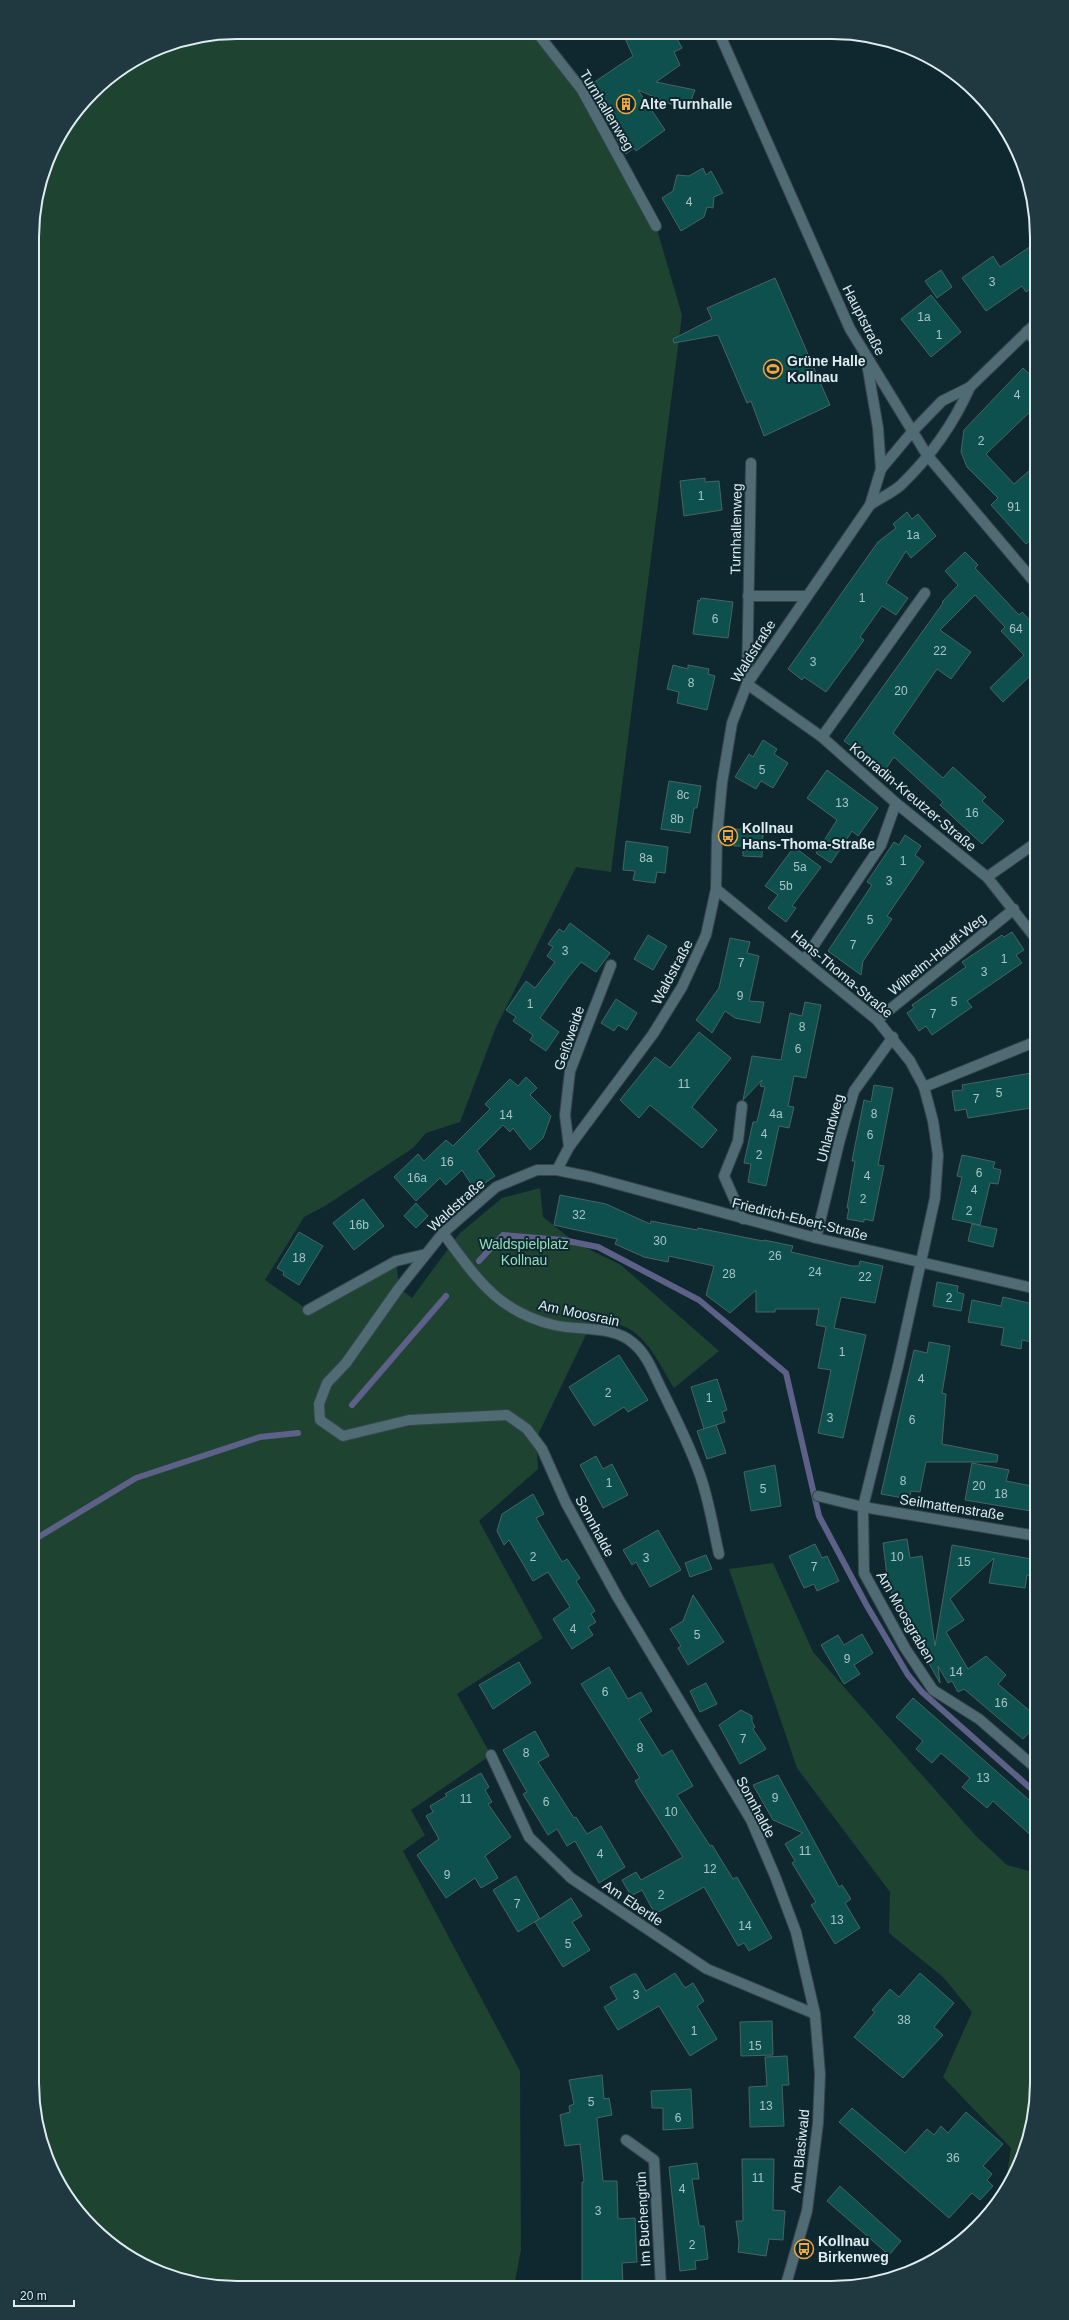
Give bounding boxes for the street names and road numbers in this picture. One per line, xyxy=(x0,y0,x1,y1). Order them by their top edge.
street label: Turnhallenweg xyxy=(577,67,637,153)
street label: Hauptstraße xyxy=(839,282,889,358)
street label: Turnhallenweg xyxy=(727,483,745,575)
street label: Waldstraße xyxy=(727,616,779,685)
street label: Konradin-Kreutzer-Straße xyxy=(846,739,980,855)
street label: Wilhelm-Hauff-Weg xyxy=(885,910,989,998)
street label: Hans-Thoma-Straße xyxy=(788,927,896,1021)
street label: Waldstraße xyxy=(648,937,696,1007)
street label: Geißweide xyxy=(551,1004,588,1072)
street label: Uhlandweg xyxy=(813,1092,847,1164)
street label: Waldstraße xyxy=(424,1175,488,1235)
street label: Friedrich-Ebert-Straße xyxy=(731,1194,870,1244)
street label: Am Moosrain xyxy=(537,1297,621,1329)
street label: Seilmattenstraße xyxy=(898,1491,1006,1523)
street label: Sonnhalde xyxy=(572,1493,618,1560)
street label: Am Moosgraben xyxy=(873,1569,939,1665)
street label: Sonnhalde xyxy=(733,1774,779,1841)
street label: Am Ebertle xyxy=(600,1877,666,1929)
street label: Am Blasiwald xyxy=(788,2108,812,2194)
street label: Im Buchengrün xyxy=(633,2171,653,2267)

